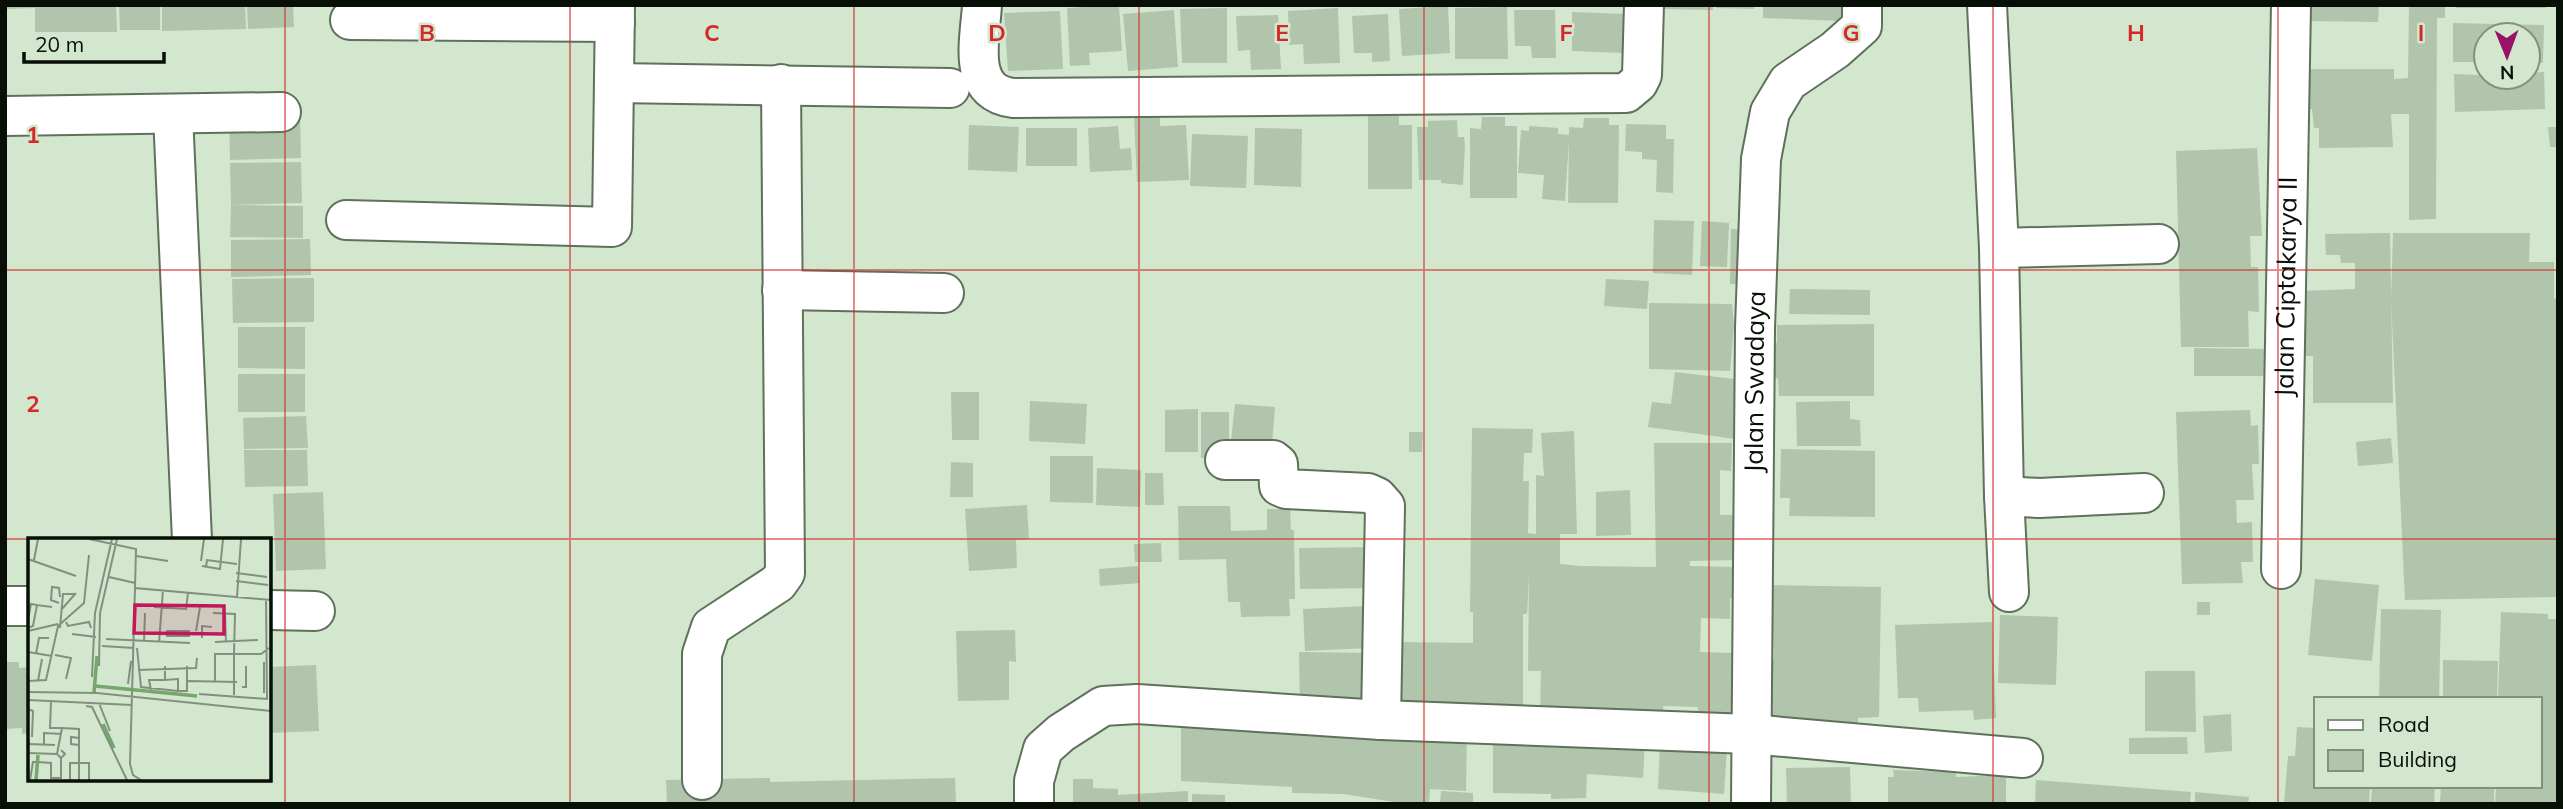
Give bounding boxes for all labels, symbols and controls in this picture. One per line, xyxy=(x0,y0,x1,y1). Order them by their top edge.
text: B xyxy=(419,18,435,47)
text: C xyxy=(704,18,720,47)
text: D xyxy=(988,18,1006,47)
text: E xyxy=(1275,18,1289,47)
text: F xyxy=(1559,18,1573,47)
text: G xyxy=(1842,18,1860,47)
text: H xyxy=(2127,18,2145,47)
text: I xyxy=(2418,18,2424,47)
scale bar xyxy=(24,21,164,65)
north arrow xyxy=(2472,21,2542,91)
text: 20 m xyxy=(35,31,84,57)
text: N xyxy=(2500,61,2515,85)
text: 1 xyxy=(26,120,40,149)
street label: Jalan Ciptakarya II xyxy=(2267,176,2304,398)
street label: Jalan Swadaya xyxy=(1737,290,1772,473)
text: 2 xyxy=(26,389,40,418)
inset map xyxy=(28,538,271,781)
legend xyxy=(2314,697,2542,788)
text: Road xyxy=(2378,711,2429,737)
text: Building xyxy=(2378,746,2457,772)

